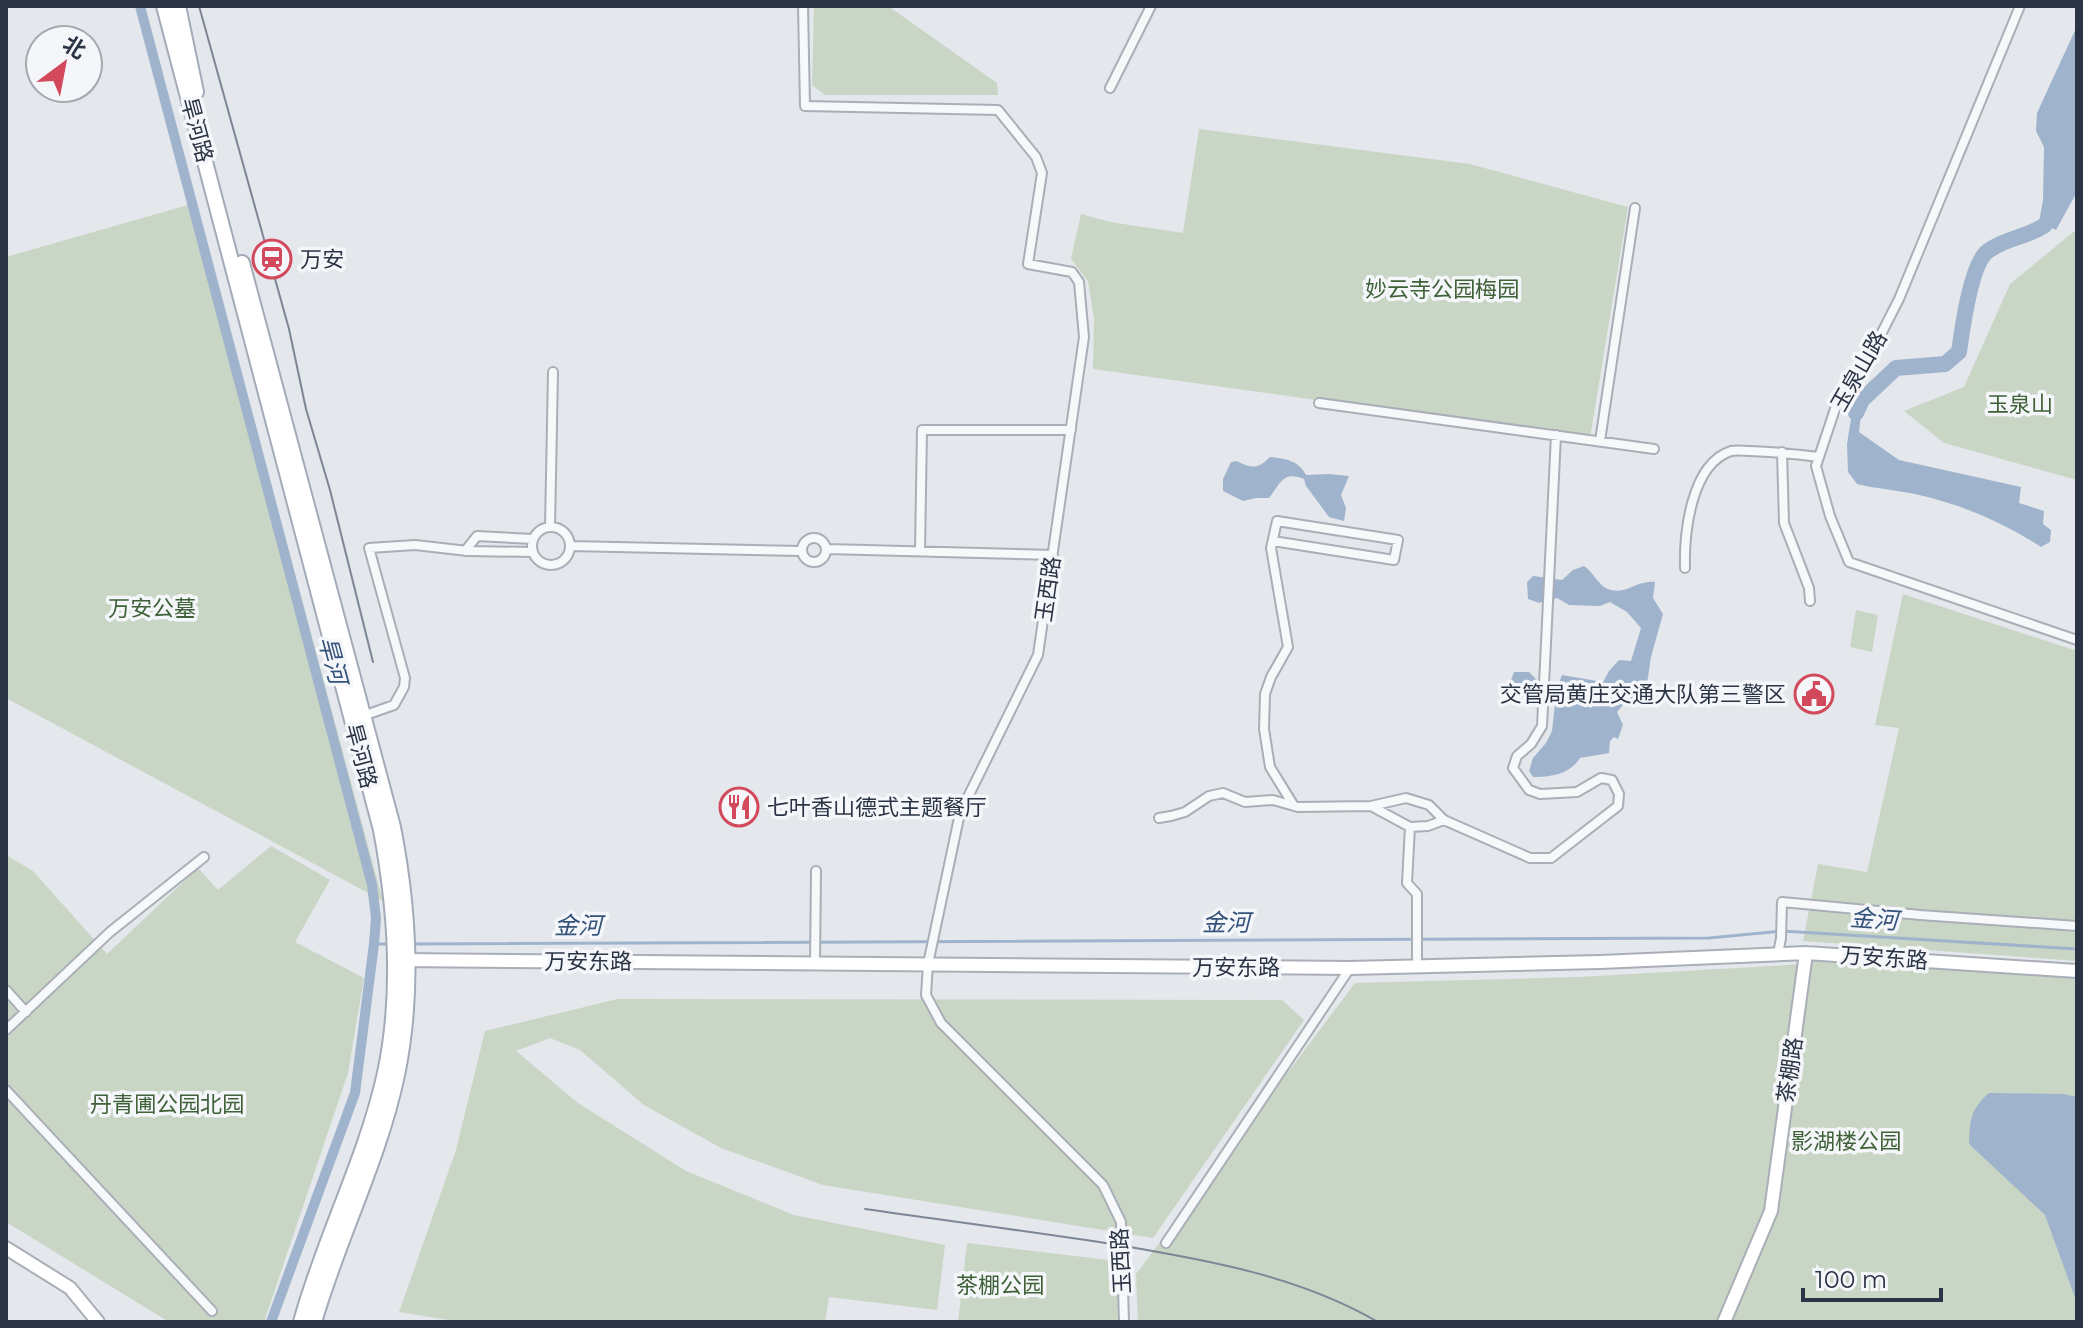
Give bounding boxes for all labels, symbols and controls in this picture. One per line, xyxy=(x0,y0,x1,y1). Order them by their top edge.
north arrow xyxy=(24,24,104,104)
text: 北 xyxy=(58,30,91,65)
street label: 旱河路 xyxy=(175,95,219,165)
station icon: 万安 xyxy=(251,238,293,280)
place label: 万安 xyxy=(300,246,344,273)
park label: 妙云寺公园梅园 xyxy=(1365,276,1519,303)
street label: 玉泉山路 xyxy=(1825,326,1893,416)
park label: 玉泉山 xyxy=(1987,391,2053,418)
street label: 玉西路 xyxy=(1030,554,1066,624)
park label: 万安公墓 xyxy=(108,595,196,622)
water label: 旱河 xyxy=(313,633,354,691)
public building icon: 交管局黄庄交通大队第三警区 xyxy=(1793,673,1835,715)
place label: 交管局黄庄交通大队第三警区 xyxy=(1500,681,1786,708)
street label: 旱河路 xyxy=(339,721,383,791)
restaurant icon: 七叶香山德式主题餐厅 xyxy=(718,786,760,828)
place label: 七叶香山德式主题餐厅 xyxy=(767,794,987,821)
water label: 金河 xyxy=(1849,903,1903,935)
water label: 金河 xyxy=(1202,908,1254,937)
water label: 金河 xyxy=(554,911,606,940)
street label: 万安东路 xyxy=(1839,941,1929,975)
street label: 万安东路 xyxy=(544,948,632,975)
street label: 万安东路 xyxy=(1192,954,1280,981)
street label: 茶棚路 xyxy=(1772,1035,1808,1105)
park label: 丹青圃公园北园 xyxy=(90,1091,244,1118)
park label: 影湖楼公园 xyxy=(1791,1128,1901,1155)
street label: 玉西路 xyxy=(1106,1227,1136,1295)
scale bar xyxy=(1803,1252,1941,1302)
text: 100 m xyxy=(1815,1265,1887,1294)
park label: 茶棚公园 xyxy=(956,1272,1044,1299)

